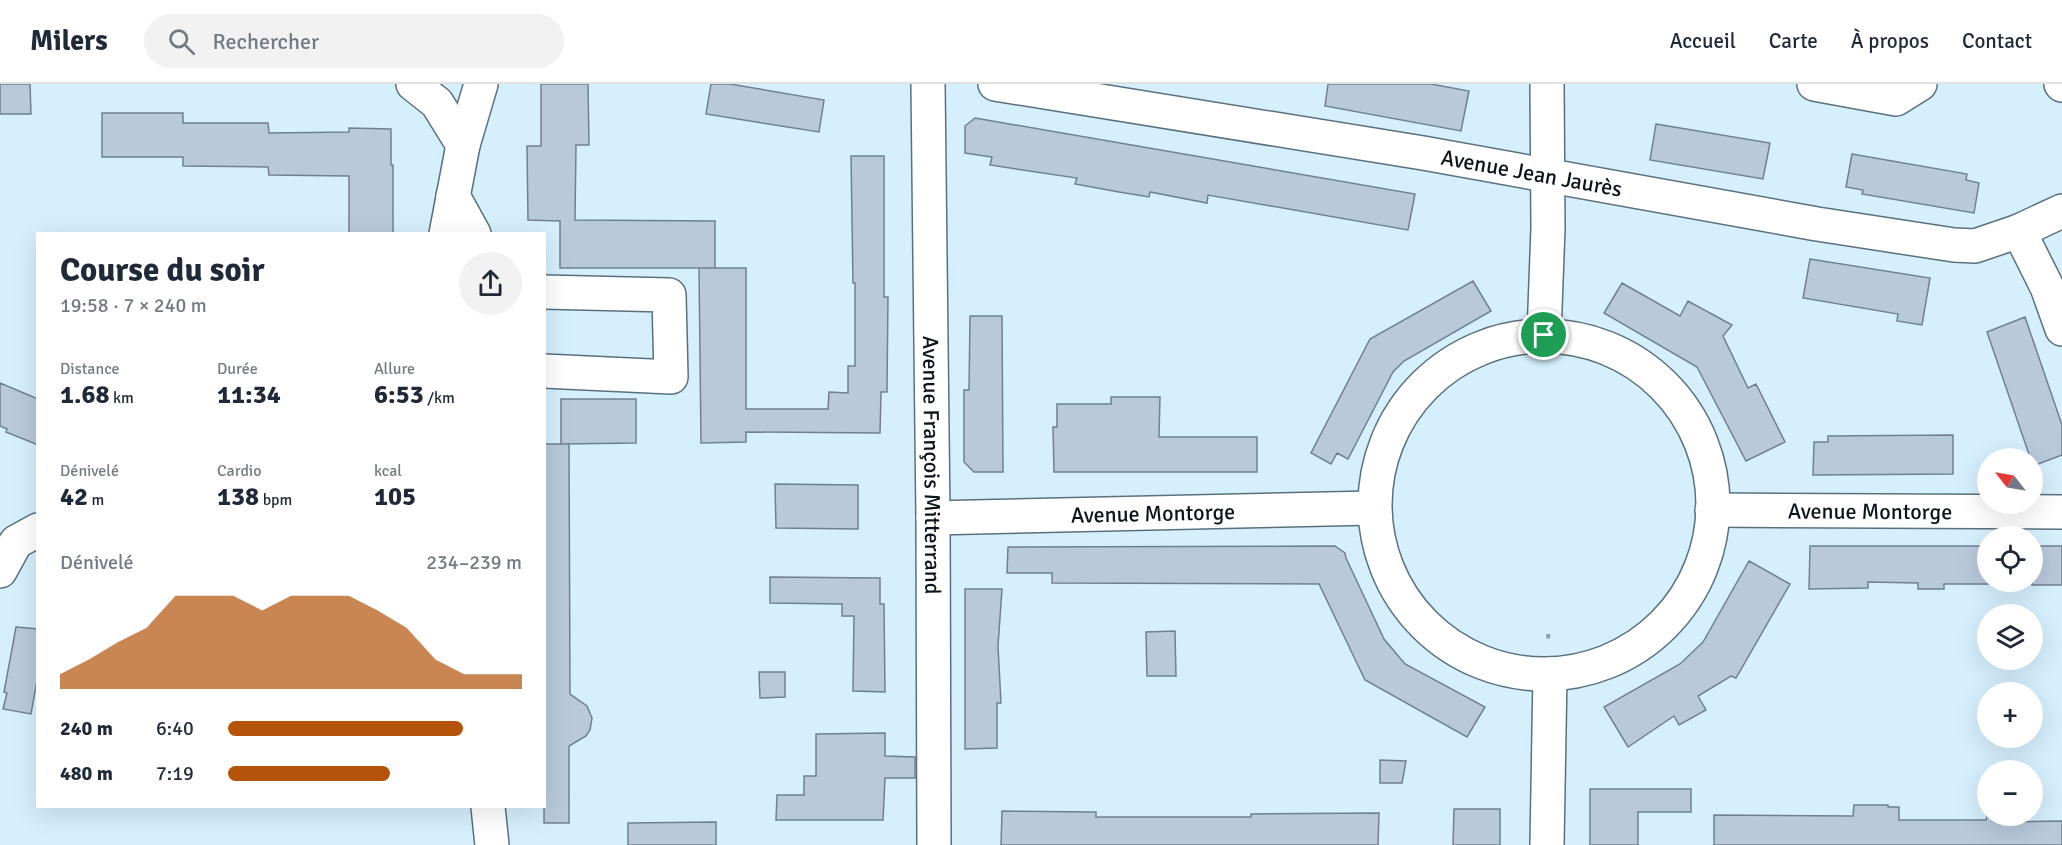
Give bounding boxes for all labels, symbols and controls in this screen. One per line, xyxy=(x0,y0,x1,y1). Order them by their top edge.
search box xyxy=(144,14,564,68)
text: Milers xyxy=(30,24,108,58)
icon: search xyxy=(165,25,198,58)
text: Rechercher xyxy=(213,28,319,55)
text: Accueil xyxy=(1670,28,1736,54)
text: Carte xyxy=(1769,28,1818,54)
text: À propos xyxy=(1851,28,1929,54)
text: Contact xyxy=(1962,28,2032,54)
street label: Avenue Jean Jaurès xyxy=(1439,144,1624,203)
text: Course du soir xyxy=(60,250,265,291)
button: share xyxy=(459,252,522,315)
text: 19:58 · 7 × 240 m xyxy=(60,293,207,318)
pin xyxy=(1518,309,1569,360)
icon: arrive xyxy=(1527,318,1560,351)
street label: Avenue François Mitterrand xyxy=(917,335,946,594)
text: Distance xyxy=(60,359,120,379)
text: Durée xyxy=(217,359,258,379)
text: Allure xyxy=(374,359,415,379)
text: 1.68 xyxy=(60,379,110,411)
text: 11:34 xyxy=(217,379,281,411)
text: 6:53 xyxy=(374,379,424,411)
text: km xyxy=(110,388,134,408)
text: /km xyxy=(424,388,455,408)
north arrow xyxy=(1977,448,2043,514)
map controls xyxy=(1977,448,2043,826)
text: Dénivelé xyxy=(60,461,119,481)
text: Cardio xyxy=(217,461,262,481)
text: kcal xyxy=(374,461,402,481)
text: 42 xyxy=(60,481,88,513)
text: 138 xyxy=(217,481,259,513)
text: 105 xyxy=(374,481,416,513)
text: m xyxy=(88,490,104,510)
text: bpm xyxy=(259,490,292,510)
street label: Avenue Montorge xyxy=(1788,497,1952,525)
street label: Avenue Montorge xyxy=(1070,498,1235,529)
button: locate xyxy=(1977,526,2043,592)
text: Dénivelé xyxy=(60,550,134,575)
text: 234–239 m xyxy=(426,550,522,575)
button: layers xyxy=(1977,604,2043,670)
button: + xyxy=(1977,682,2043,748)
text: 240 m xyxy=(60,716,113,741)
text: 6:40 xyxy=(156,716,194,741)
button: − xyxy=(1977,760,2043,826)
text: 480 m xyxy=(60,761,113,786)
text: 7:19 xyxy=(156,761,194,786)

